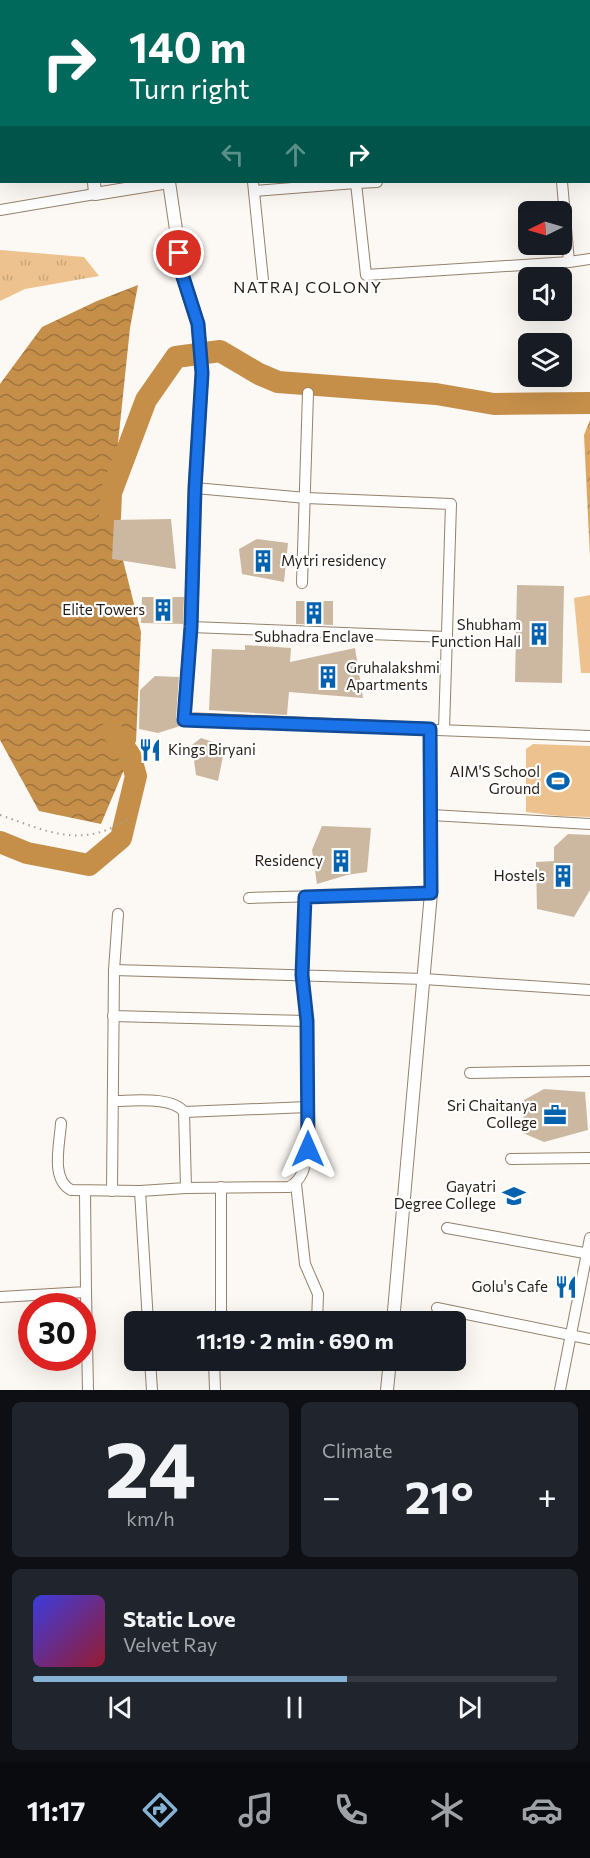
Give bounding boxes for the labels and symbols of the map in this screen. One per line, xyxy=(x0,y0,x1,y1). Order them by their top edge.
north arrow xyxy=(518,201,572,255)
pin xyxy=(153,227,204,278)
district label: NATRAJ COLONY xyxy=(233,277,383,296)
building icon: Mytri residency xyxy=(250,548,276,574)
place label: Mytri residency xyxy=(281,551,386,569)
building icon: Elite Towers xyxy=(150,597,176,623)
place label: Elite Towers xyxy=(62,600,145,618)
building icon: Subhadra Enclave xyxy=(301,600,327,626)
place label: Shubham Function Hall xyxy=(431,615,521,650)
building icon: Shubham Function Hall xyxy=(526,621,552,647)
place label: Subhadra Enclave xyxy=(254,627,374,645)
place label: Gruhalakshmi Apartments xyxy=(346,658,440,693)
building icon: Gruhalakshmi Apartments xyxy=(315,664,341,690)
restaurant icon: Kings Biryani xyxy=(137,737,163,763)
place label: Kings Biryani xyxy=(168,740,256,758)
place label: AIM'S School Ground xyxy=(450,762,540,797)
sports icon: AIM'S School Ground xyxy=(545,768,571,794)
building icon: Residency xyxy=(328,848,354,874)
place label: Residency xyxy=(254,851,323,869)
building icon: Hostels xyxy=(550,863,576,889)
place label: Hostels xyxy=(494,866,545,884)
place label: Sri Chaitanya College xyxy=(447,1096,537,1131)
office icon: Sri Chaitanya College xyxy=(542,1102,568,1128)
position arrow xyxy=(276,1117,340,1181)
place label: Gayatri Degree College xyxy=(394,1177,496,1212)
school or university icon: Gayatri Degree College xyxy=(501,1183,527,1209)
restaurant icon: Golu's Cafe xyxy=(553,1274,579,1300)
place label: Golu's Cafe xyxy=(472,1277,548,1295)
speed limit sign: 30 xyxy=(18,1293,96,1371)

